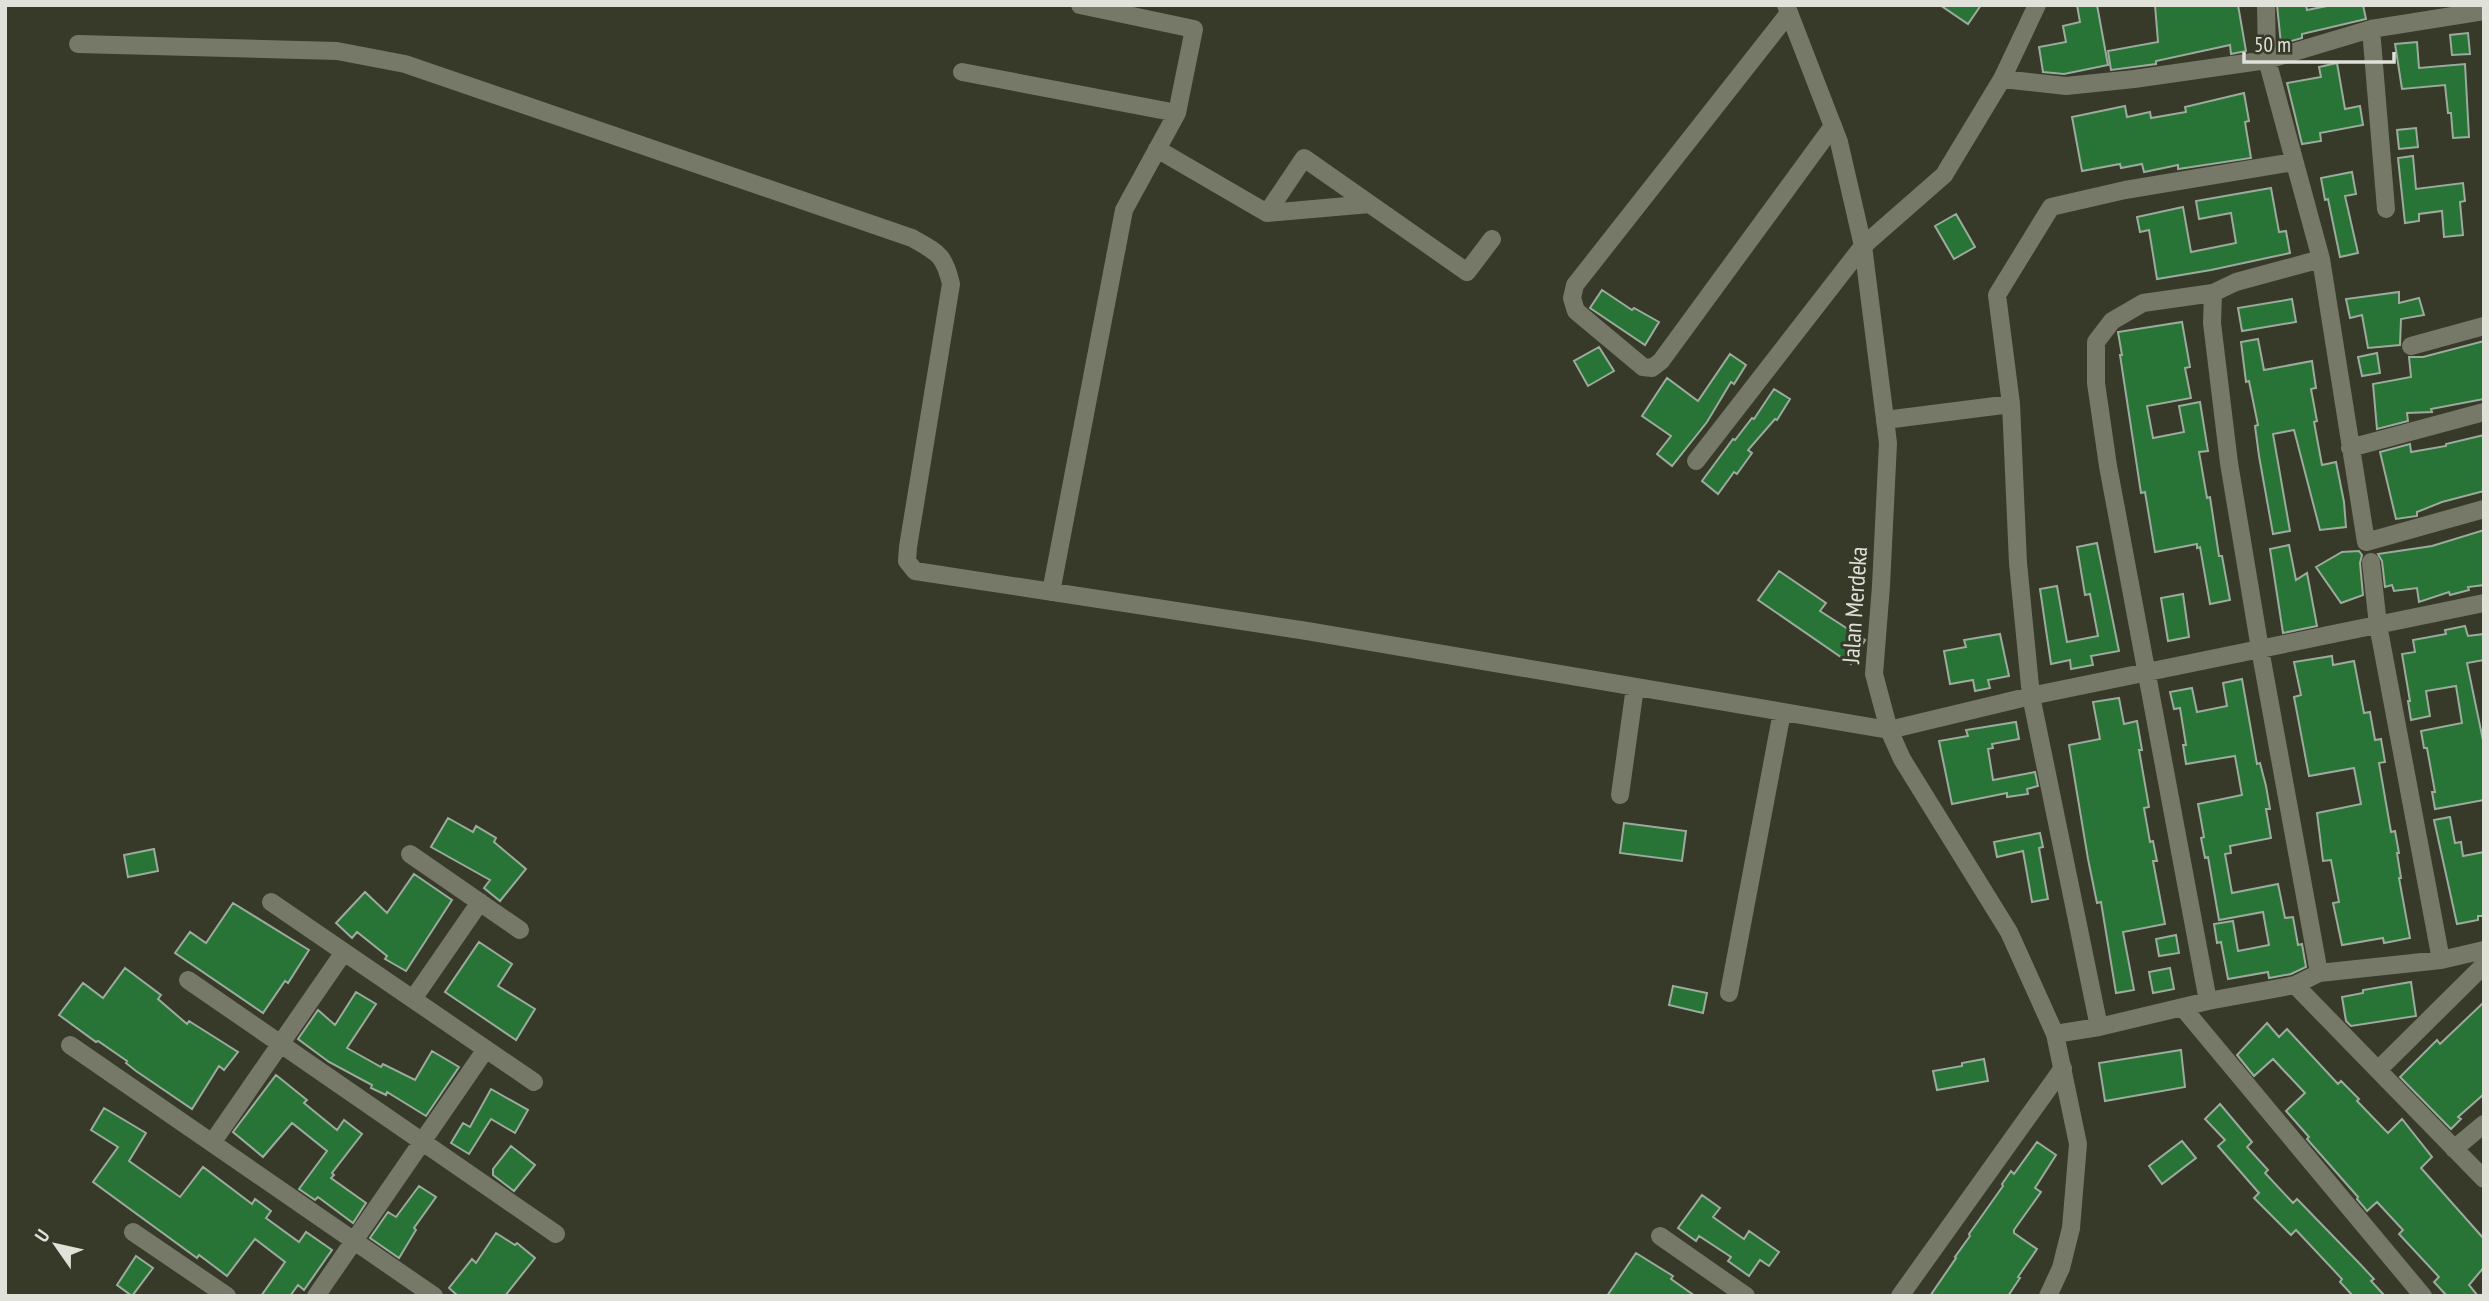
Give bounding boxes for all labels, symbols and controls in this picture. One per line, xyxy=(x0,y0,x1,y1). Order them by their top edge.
scale bar xyxy=(2244,21,2394,65)
text: 50 m xyxy=(2254,31,2291,58)
street label: Jalan Merdeka xyxy=(1835,545,1874,666)
north arrow xyxy=(21,1210,91,1280)
text: U xyxy=(29,1225,55,1246)

